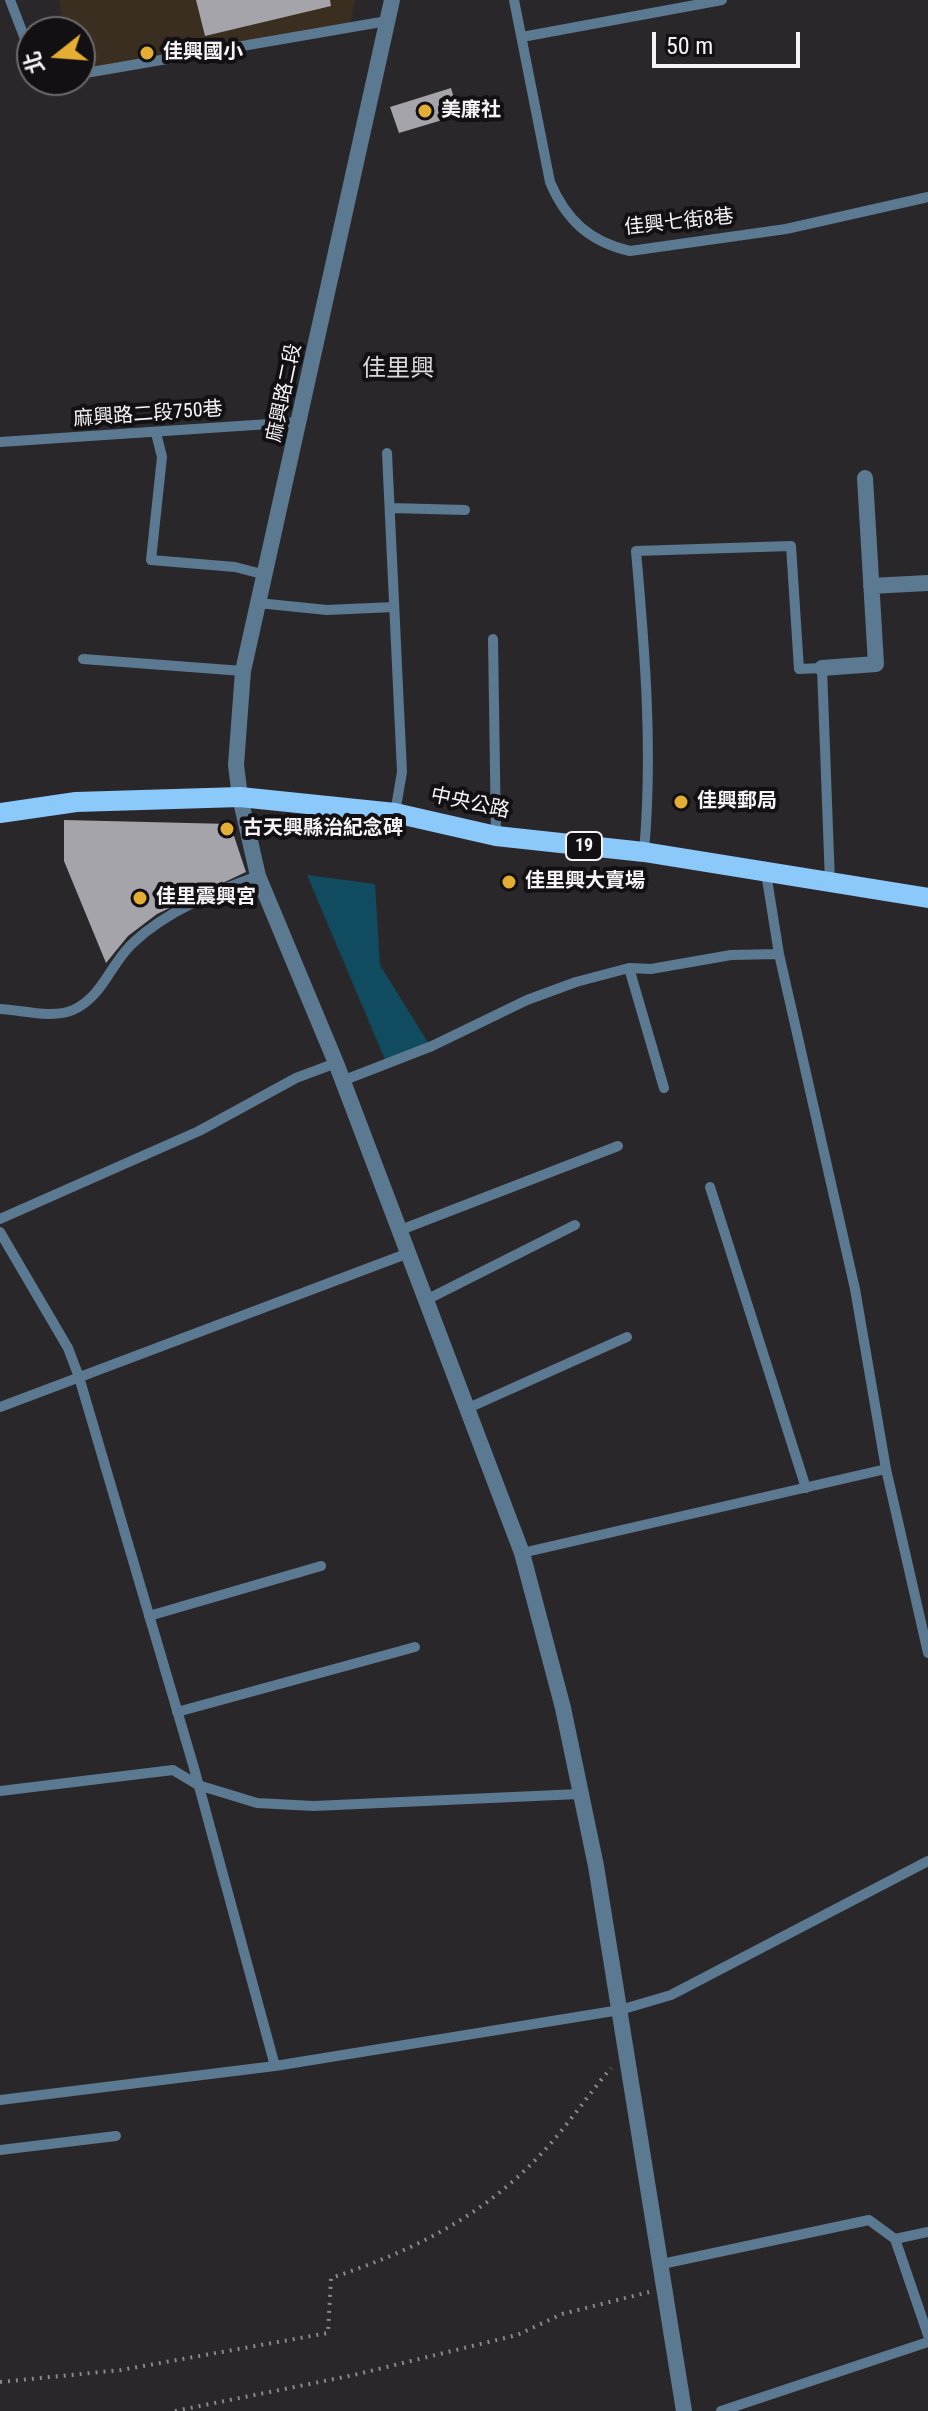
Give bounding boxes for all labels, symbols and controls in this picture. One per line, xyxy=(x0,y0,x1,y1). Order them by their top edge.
north arrow xyxy=(16,16,96,96)
scale bar xyxy=(656,16,804,66)
text: 50 m xyxy=(666,32,713,60)
place label: 佳興國小 xyxy=(163,41,243,65)
marker: 佳興國小 xyxy=(138,44,156,62)
text: 北 xyxy=(19,48,50,77)
place label: 美廉社 xyxy=(441,99,501,123)
marker: 美廉社 xyxy=(416,102,434,120)
street label: 佳興七街8巷 xyxy=(623,205,735,241)
street label: 麻興路二段 xyxy=(263,342,307,444)
district label: 佳里興 xyxy=(362,356,434,384)
street label: 麻興路二段750巷 xyxy=(73,398,223,432)
street label: 中央公路 xyxy=(428,784,512,824)
place label: 佳興郵局 xyxy=(697,790,777,814)
marker: 佳興郵局 xyxy=(672,793,690,811)
place label: 古天興縣治紀念碑 xyxy=(243,817,403,841)
marker: 古天興縣治紀念碑 xyxy=(218,820,236,838)
road number: 19 xyxy=(566,832,602,860)
place label: 佳里興大賣場 xyxy=(525,870,645,894)
marker: 佳里興大賣場 xyxy=(500,873,518,891)
place label: 佳里震興宮 xyxy=(156,886,256,910)
marker: 佳里震興宮 xyxy=(131,889,149,907)

